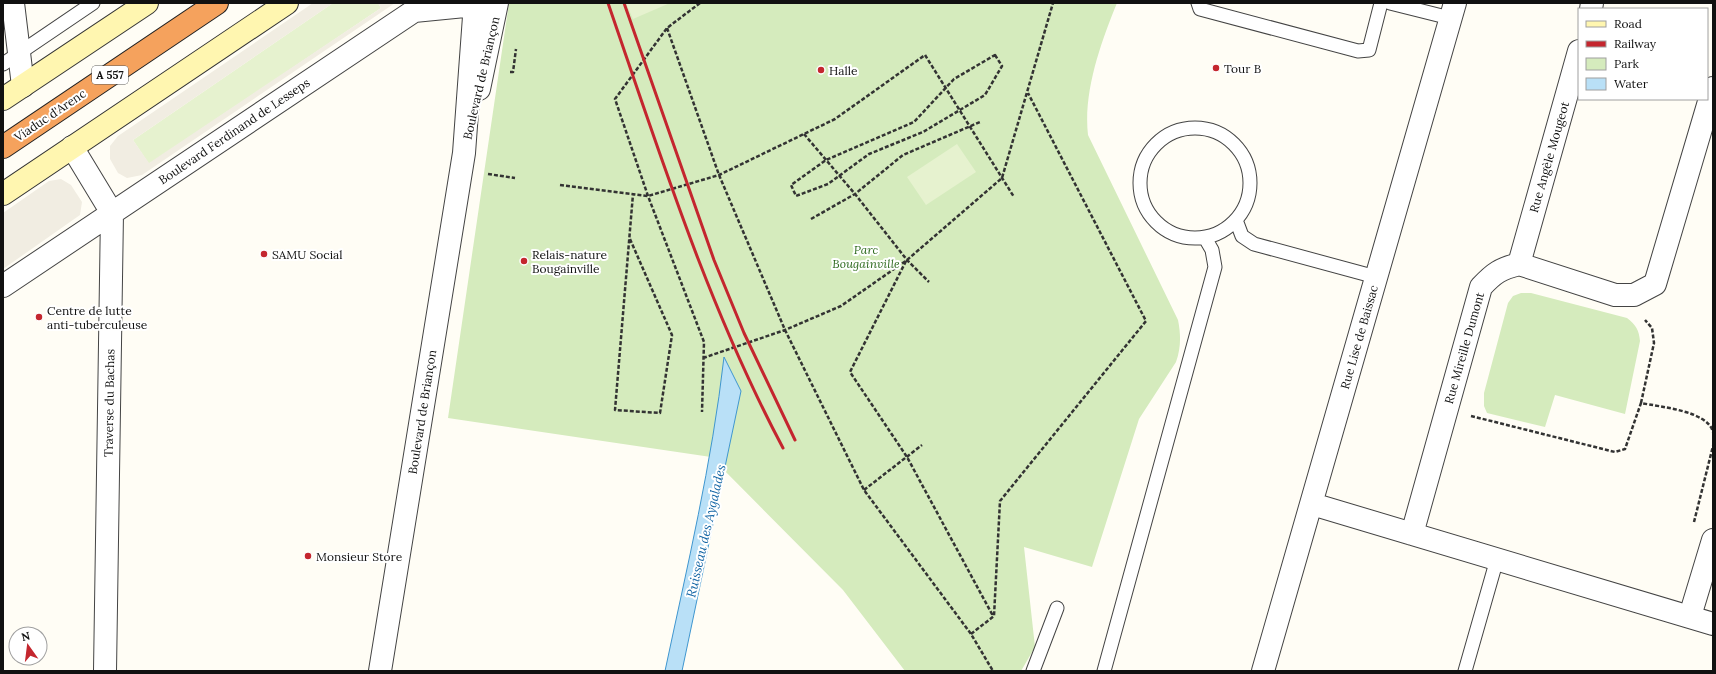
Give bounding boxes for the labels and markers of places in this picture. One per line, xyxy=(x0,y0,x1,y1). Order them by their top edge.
place label: Tour B xyxy=(1224,61,1261,76)
place label: Halle xyxy=(829,63,858,78)
marker: Tour B xyxy=(1211,63,1221,73)
marker: Halle xyxy=(816,65,826,75)
place label: SAMU Social xyxy=(272,247,343,262)
place label: Relais-nature Bougainville xyxy=(532,247,608,276)
marker: SAMU Social xyxy=(259,249,269,259)
marker: Relais-nature Bougainville xyxy=(519,256,529,266)
place label: Centre de lutte anti-tuberculeuse xyxy=(47,303,148,332)
marker: Centre de lutte anti-tuberculeuse xyxy=(34,312,44,322)
place label: Monsieur Store xyxy=(316,549,403,564)
marker: Monsieur Store xyxy=(303,551,313,561)

